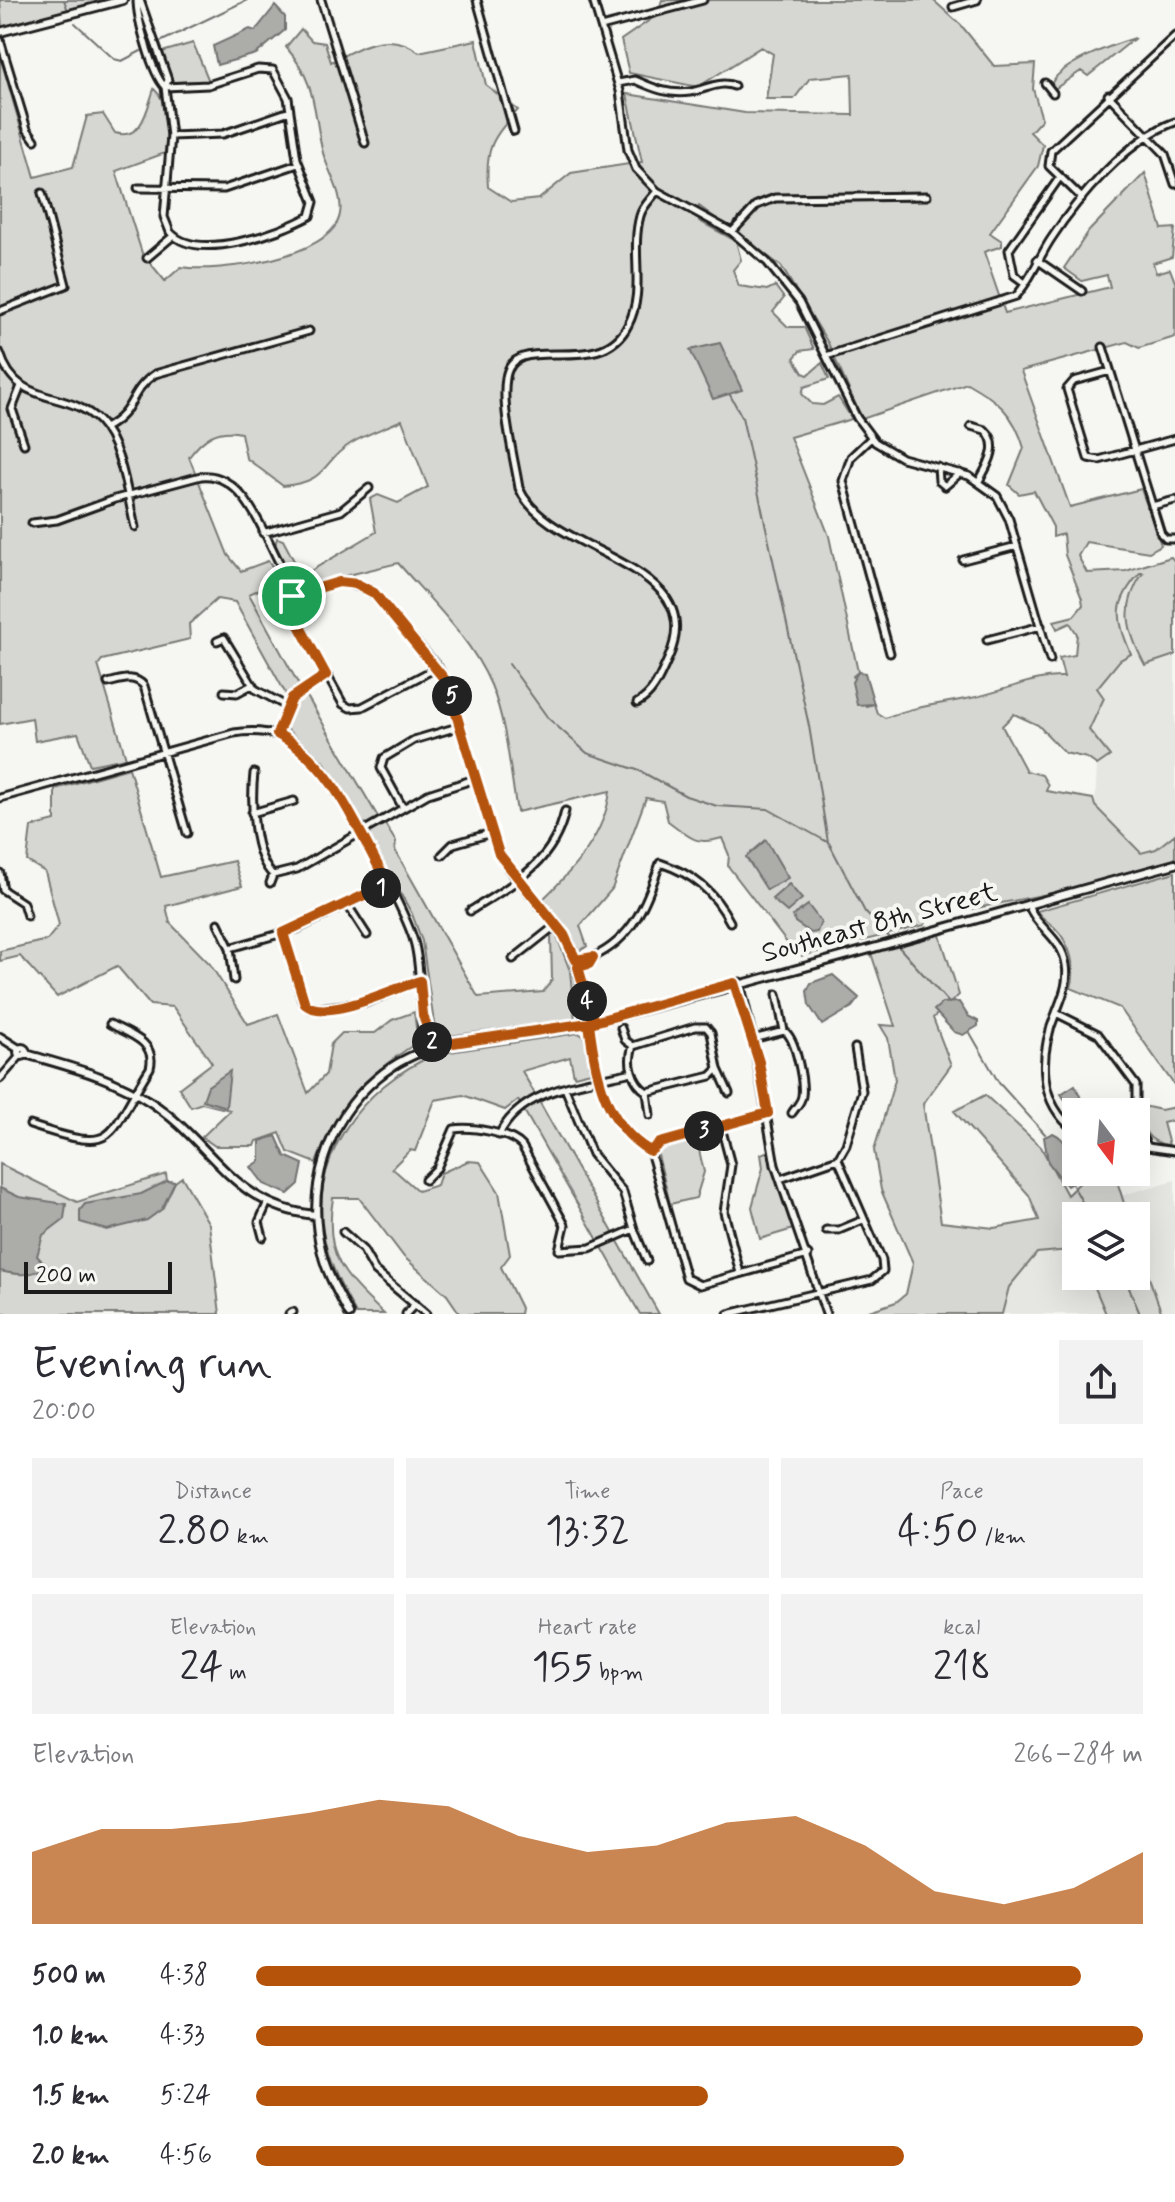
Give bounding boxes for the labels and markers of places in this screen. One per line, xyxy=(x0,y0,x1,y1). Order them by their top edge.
pin xyxy=(258,562,326,630)
pin: 5 xyxy=(432,676,472,716)
pin: 1 xyxy=(361,868,401,908)
pin: 4 xyxy=(567,981,607,1021)
pin: 2 xyxy=(412,1022,452,1062)
pin: 3 xyxy=(684,1111,724,1151)

